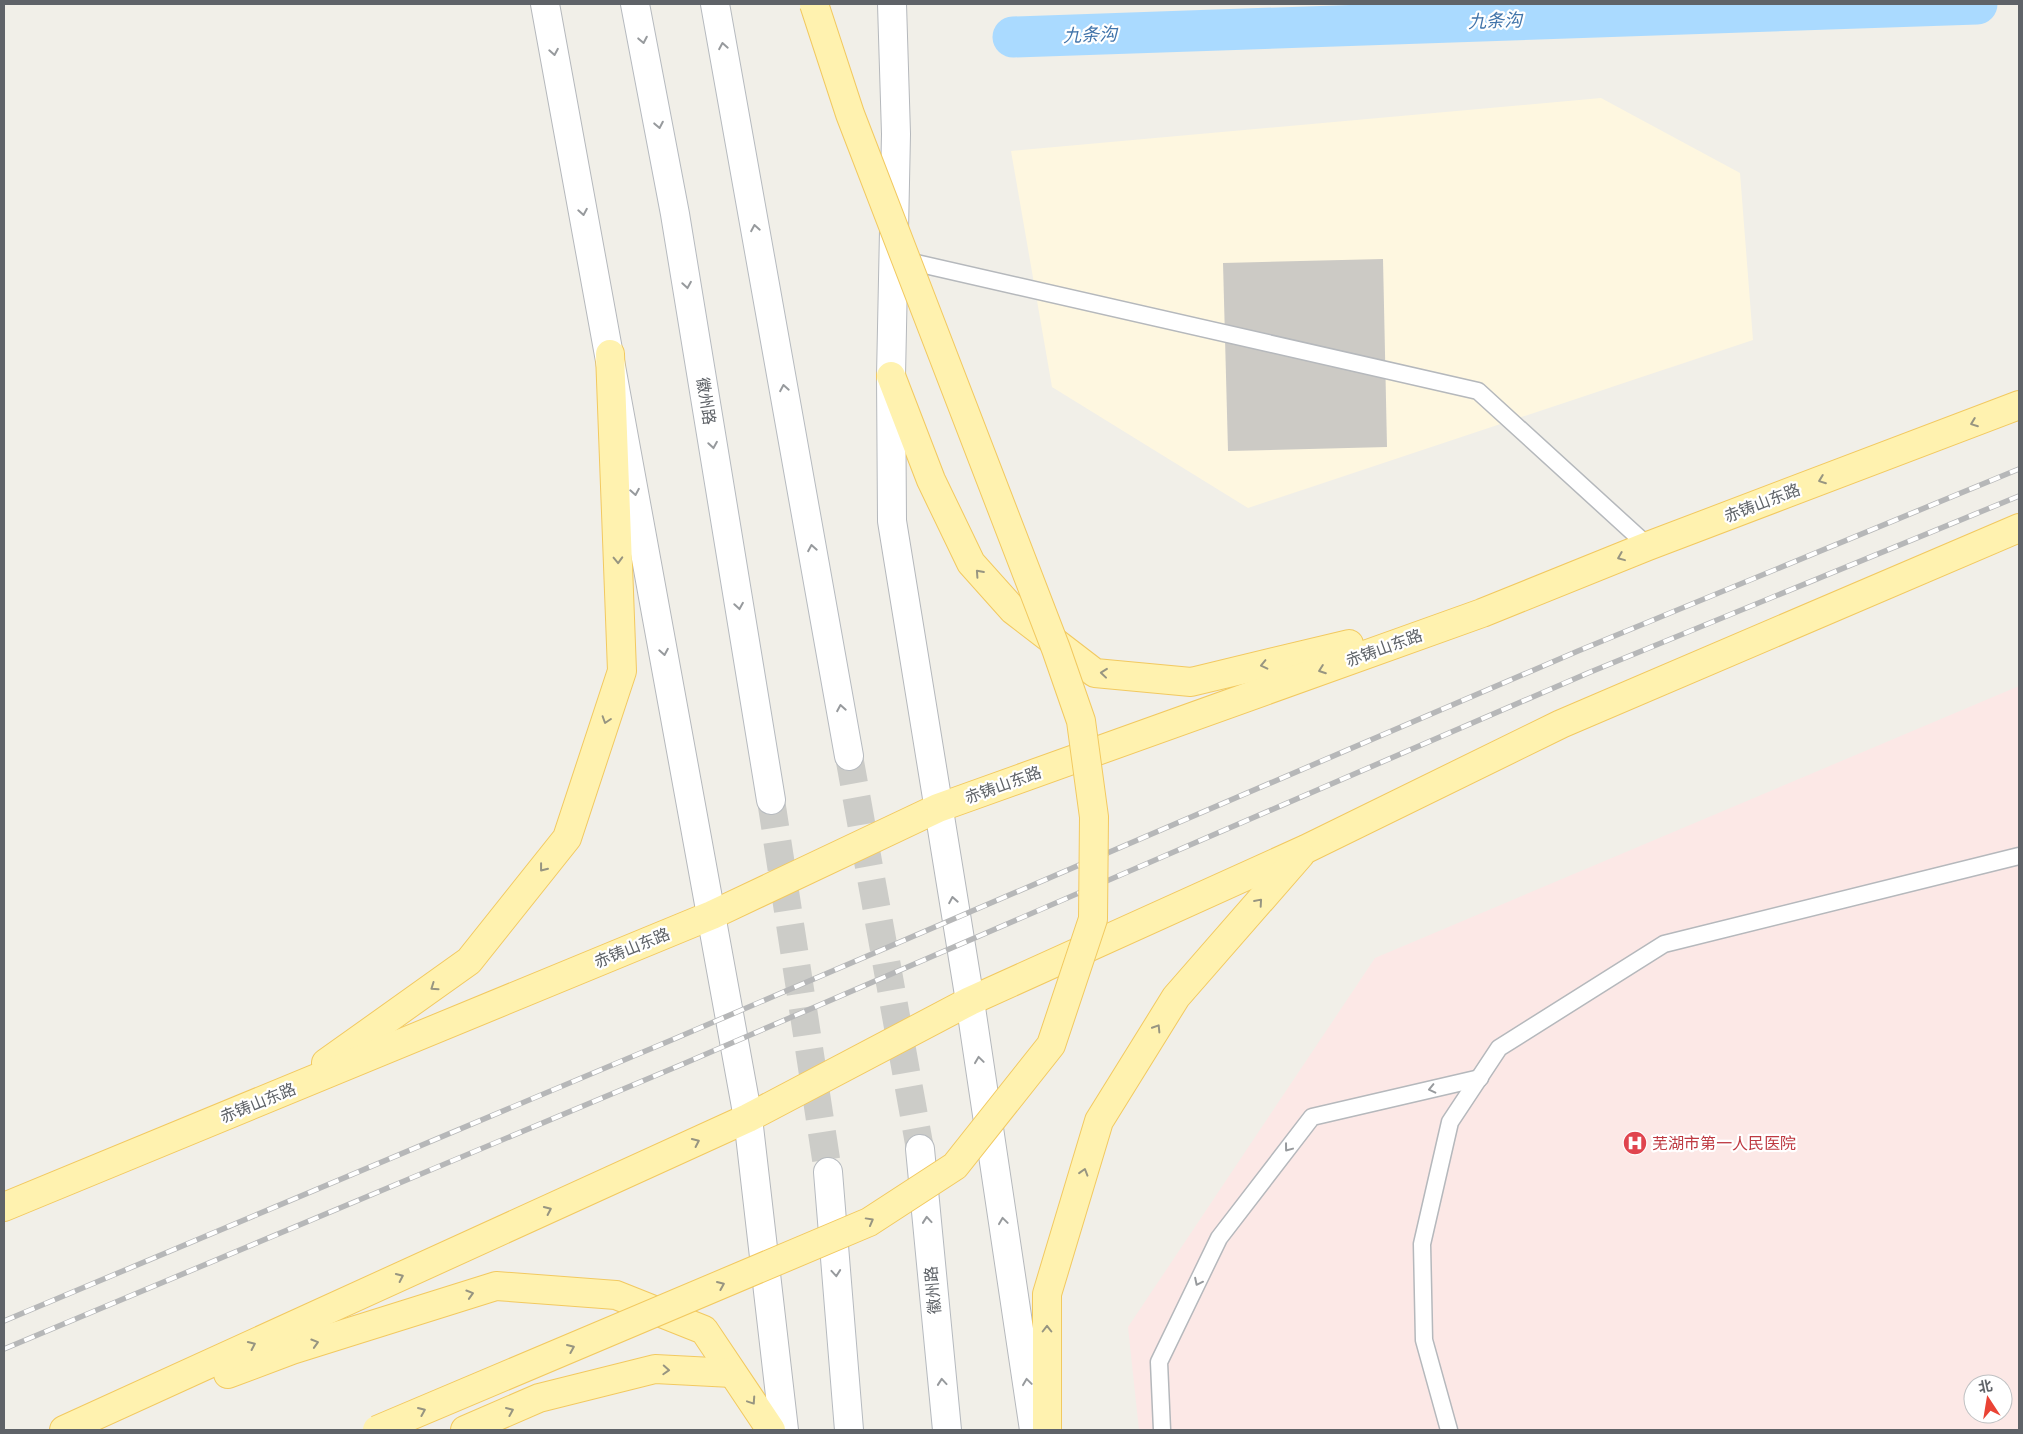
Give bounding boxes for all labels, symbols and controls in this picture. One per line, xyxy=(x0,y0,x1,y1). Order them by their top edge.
water label: 九条沟 xyxy=(1468,9,1524,33)
water label: 九条沟 xyxy=(1063,23,1119,47)
one-way arrow xyxy=(637,36,647,45)
one-way arrow xyxy=(718,41,728,50)
one-way arrow xyxy=(549,47,559,56)
one-way arrow xyxy=(653,120,663,129)
one-way arrow xyxy=(578,207,588,216)
one-way arrow xyxy=(750,224,761,232)
one-way arrow xyxy=(681,280,691,289)
street label: 徽州路 xyxy=(693,376,719,426)
one-way arrow xyxy=(779,384,789,392)
one-way arrow xyxy=(1970,417,1978,427)
one-way arrow xyxy=(707,442,718,450)
one-way arrow xyxy=(1818,474,1827,484)
street label: 赤铸山东路 xyxy=(1721,480,1803,526)
one-way arrow xyxy=(629,487,639,496)
one-way arrow xyxy=(808,543,818,552)
one-way arrow xyxy=(1617,551,1626,561)
one-way arrow xyxy=(613,557,623,565)
one-way arrow xyxy=(976,569,985,578)
one-way arrow xyxy=(734,601,744,610)
street label: 赤铸山东路 xyxy=(1343,625,1425,671)
one-way arrow xyxy=(658,647,669,656)
one-way arrow xyxy=(1260,659,1268,669)
one-way arrow xyxy=(1318,664,1326,674)
one-way arrow xyxy=(1100,668,1108,679)
one-way arrow xyxy=(836,703,846,712)
one-way arrow xyxy=(602,715,612,724)
street label: 赤铸山东路 xyxy=(962,762,1044,808)
one-way arrow xyxy=(540,862,549,872)
one-way arrow xyxy=(949,896,959,904)
one-way arrow xyxy=(1253,899,1262,908)
street label: 赤铸山东路 xyxy=(591,924,673,972)
one-way arrow xyxy=(430,980,439,990)
one-way arrow xyxy=(1150,1024,1160,1033)
one-way arrow xyxy=(974,1056,985,1064)
street label: 赤铸山东路 xyxy=(217,1079,299,1127)
one-way arrow xyxy=(1428,1083,1437,1094)
hospital icon: 芜湖市第一人民医院 xyxy=(1622,1130,1648,1156)
place label: 芜湖市第一人民医院 xyxy=(1652,1134,1796,1153)
one-way arrow xyxy=(691,1138,700,1149)
one-way arrow xyxy=(1286,1142,1294,1151)
one-way arrow xyxy=(1079,1168,1089,1177)
one-way arrow xyxy=(543,1206,552,1216)
one-way arrow xyxy=(921,1216,932,1224)
one-way arrow xyxy=(865,1217,874,1227)
one-way arrow xyxy=(998,1217,1009,1225)
street label: 徽州路 xyxy=(921,1265,945,1315)
one-way arrow xyxy=(831,1270,842,1278)
one-way arrow xyxy=(395,1273,404,1284)
one-way arrow xyxy=(1194,1277,1204,1286)
one-way arrow xyxy=(716,1281,725,1292)
one-way arrow xyxy=(465,1290,473,1300)
one-way arrow xyxy=(1042,1325,1052,1332)
one-way arrow xyxy=(310,1339,318,1349)
one-way arrow xyxy=(247,1340,256,1351)
one-way arrow xyxy=(566,1344,575,1355)
one-way arrow xyxy=(662,1364,670,1375)
north arrow xyxy=(1963,1374,2013,1424)
text: 北 xyxy=(1977,1376,1994,1397)
one-way arrow xyxy=(937,1377,948,1385)
one-way arrow xyxy=(1022,1378,1032,1386)
one-way arrow xyxy=(746,1396,755,1405)
one-way arrow xyxy=(505,1406,514,1417)
one-way arrow xyxy=(417,1407,426,1418)

